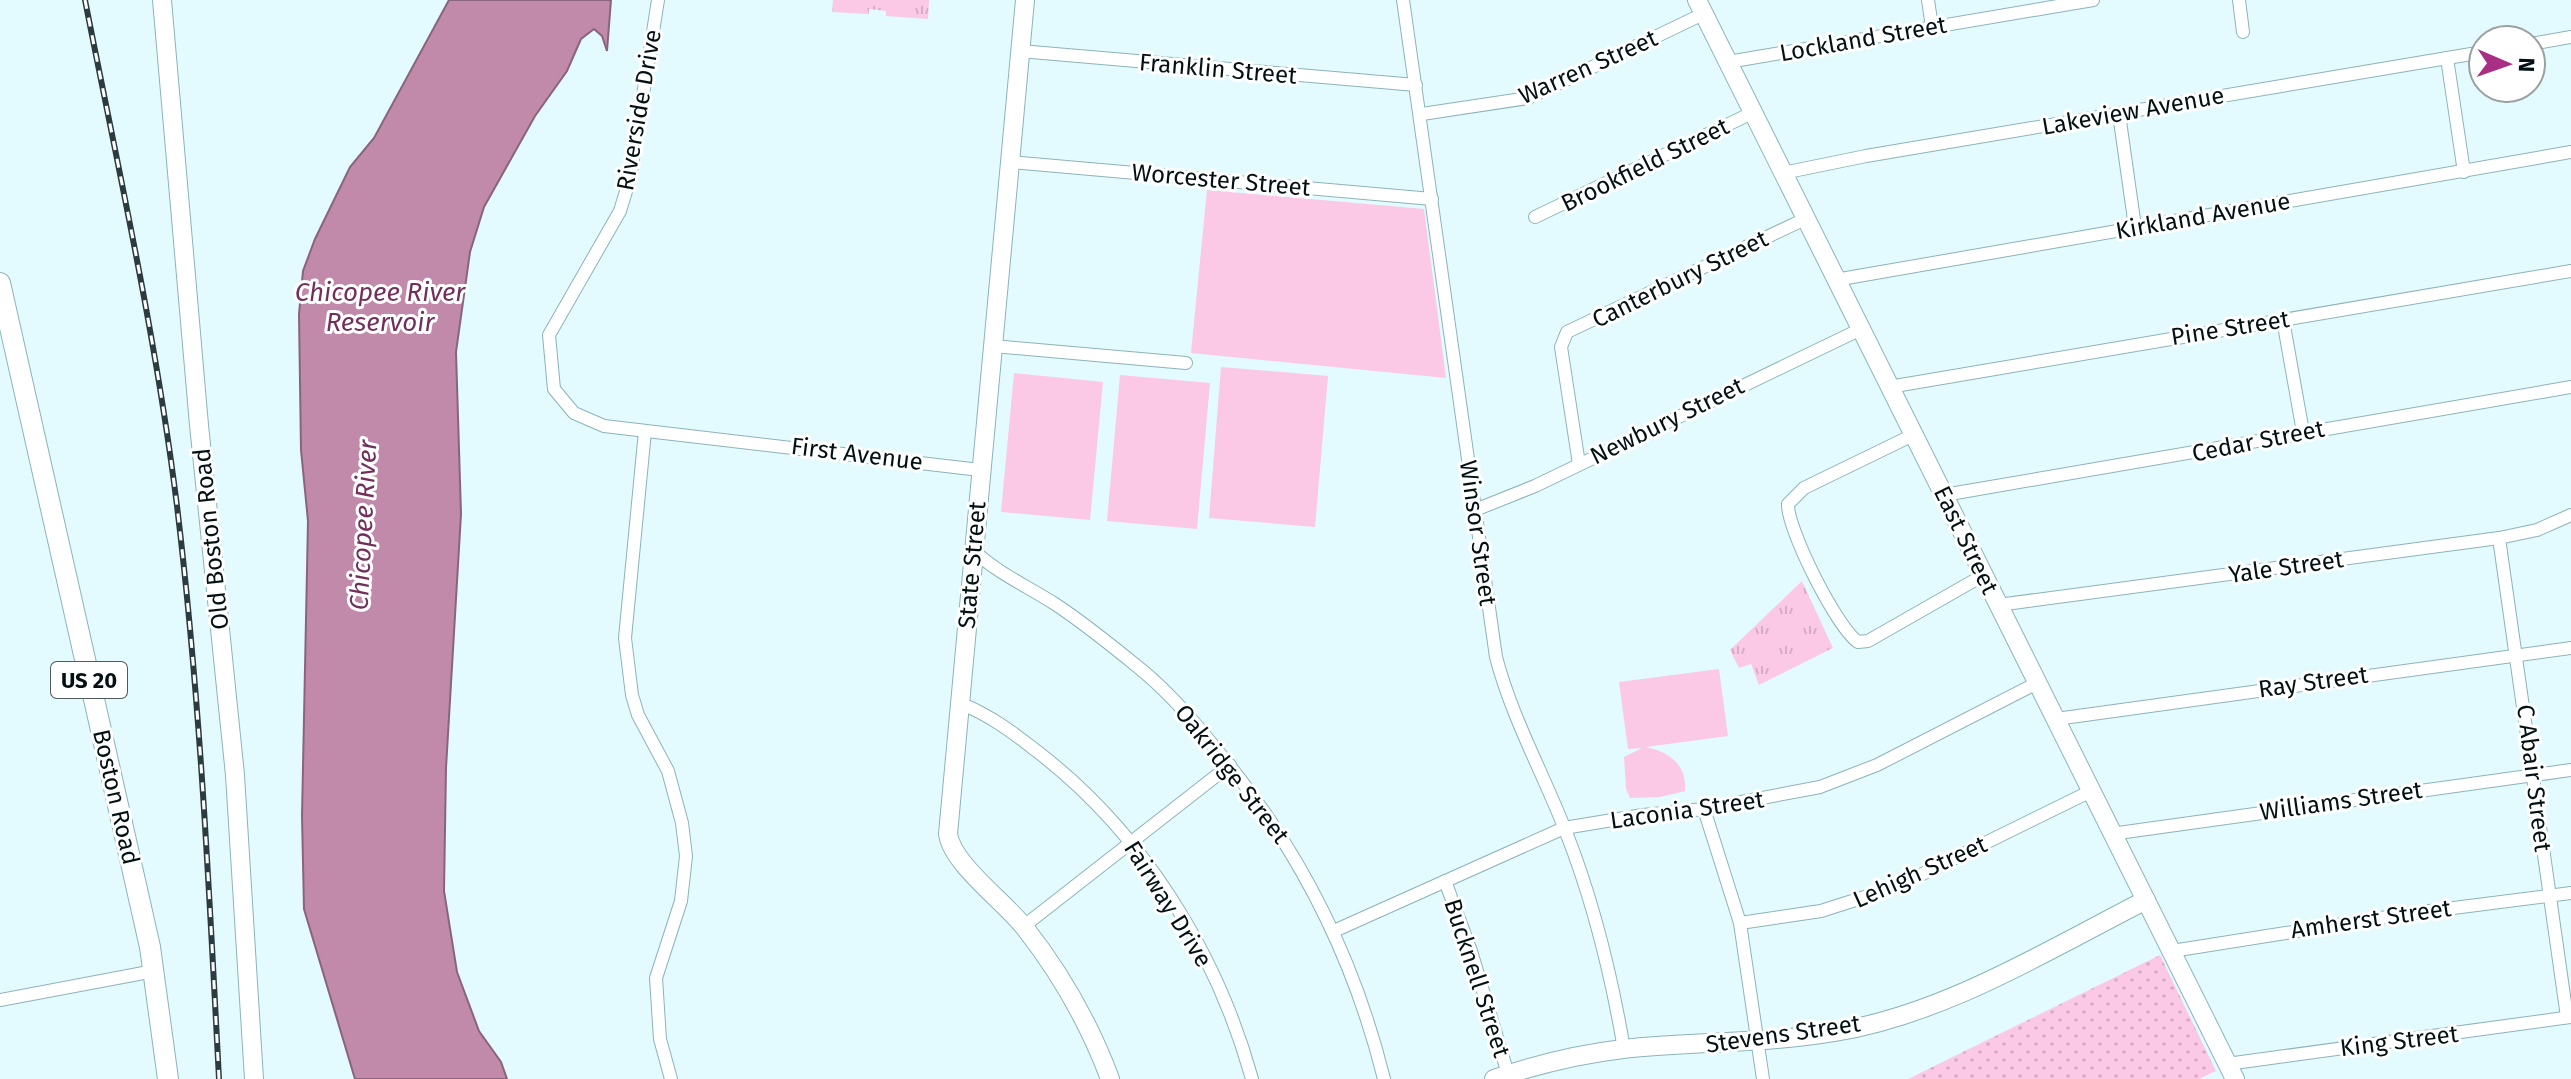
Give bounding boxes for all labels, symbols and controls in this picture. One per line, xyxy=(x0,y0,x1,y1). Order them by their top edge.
street label: Lockland Street xyxy=(1777,10,1949,67)
street label: Warren Street xyxy=(1514,24,1662,110)
north arrow xyxy=(2467,24,2547,104)
street label: Riverside Drive xyxy=(611,27,667,193)
street label: Franklin Street xyxy=(1138,48,1298,90)
text: N xyxy=(2513,57,2540,72)
street label: Lakeview Avenue xyxy=(2040,81,2226,141)
street label: Brookfield Street xyxy=(1557,112,1734,218)
street label: Worcester Street xyxy=(1130,158,1312,202)
street label: Kirkland Avenue xyxy=(2113,187,2293,245)
street label: Canterbury Street xyxy=(1588,224,1773,334)
water label: Chicopee River Reservoir xyxy=(295,277,466,338)
street label: Pine Street xyxy=(2169,305,2291,351)
street label: Newbury Street xyxy=(1586,372,1749,470)
street label: Cedar Street xyxy=(2189,414,2327,468)
street label: First Avenue xyxy=(790,432,924,476)
water label: Chicopee River xyxy=(344,438,383,611)
street label: Old Boston Road xyxy=(188,447,234,631)
street label: Winsor Street xyxy=(1454,458,1502,608)
street label: East Street xyxy=(1928,481,2004,599)
street label: State Street xyxy=(952,500,992,630)
street label: Yale Street xyxy=(2227,545,2346,589)
street label: Ray Street xyxy=(2256,660,2370,704)
road number: US 20 xyxy=(51,662,127,698)
street label: Oakridge Street xyxy=(1169,699,1295,849)
street label: C Abair Street xyxy=(2511,703,2557,854)
street label: Boston Road xyxy=(87,727,145,867)
street label: Williams Street xyxy=(2258,776,2424,826)
street label: Laconia Street xyxy=(1608,785,1766,835)
street label: Lehigh Street xyxy=(1849,830,1991,914)
street label: Fairway Drive xyxy=(1118,836,1218,972)
street label: Amherst Street xyxy=(2289,894,2453,944)
street label: Bucknell Street xyxy=(1438,895,1516,1061)
street label: Stevens Street xyxy=(1704,1009,1862,1059)
street label: King Street xyxy=(2338,1020,2460,1062)

